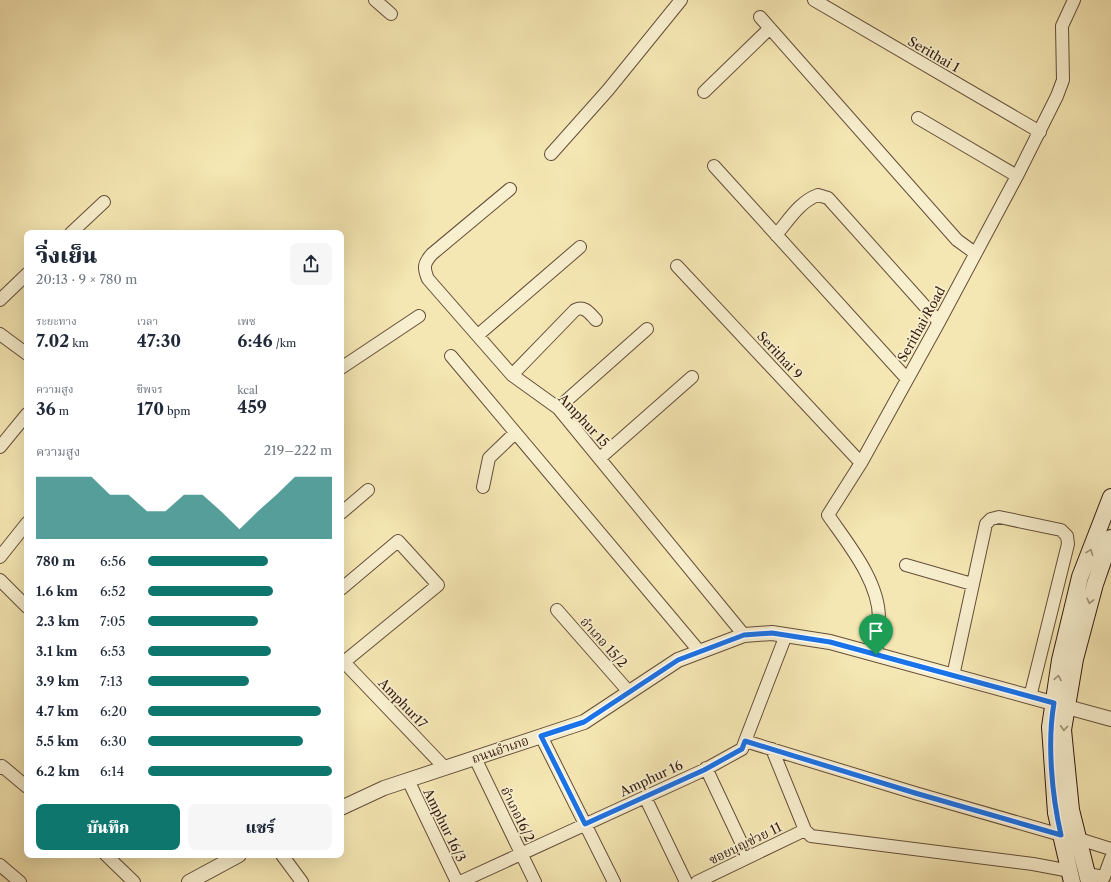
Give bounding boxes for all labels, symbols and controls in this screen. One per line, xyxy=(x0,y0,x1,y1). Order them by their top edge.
street label: Serithai 1 xyxy=(905,33,963,75)
text: วิ่งเย็น xyxy=(36,242,97,269)
button: share xyxy=(290,243,332,285)
text: 20:13 · 9 × 780 m xyxy=(36,271,137,287)
street label: Serithai Road xyxy=(894,283,948,364)
text: ระยะทาง xyxy=(36,314,77,328)
text: เวลา xyxy=(137,314,158,328)
text: เพซ xyxy=(237,314,256,328)
street label: Serithai 9 xyxy=(754,328,806,382)
text: 7.02 xyxy=(36,331,69,351)
text: 47:30 xyxy=(137,331,181,351)
text: 6:46 xyxy=(237,331,273,351)
text: km xyxy=(69,336,89,350)
text: /km xyxy=(273,336,296,350)
text: ความสูง xyxy=(36,382,74,396)
text: ชีพจร xyxy=(137,382,163,396)
text: kcal xyxy=(237,383,258,397)
street label: Amphur 15 xyxy=(555,389,613,450)
text: 459 xyxy=(237,397,267,417)
text: 36 xyxy=(36,399,56,419)
text: 170 xyxy=(137,399,164,419)
text: m xyxy=(56,404,69,418)
text: bpm xyxy=(164,404,191,418)
text: 219–222 m xyxy=(264,442,332,458)
text: ความสูง xyxy=(36,443,80,459)
one-way arrow xyxy=(1085,549,1093,556)
text: 780 m xyxy=(36,553,75,569)
text: 6:56 xyxy=(100,553,126,569)
text: 1.6 km xyxy=(36,583,78,599)
text: 6:52 xyxy=(100,583,126,599)
one-way arrow xyxy=(1086,597,1095,604)
text: 2.3 km xyxy=(36,613,79,629)
text: 7:05 xyxy=(100,613,125,629)
street label: อำเภอ 15/2 xyxy=(577,613,631,671)
pin xyxy=(859,614,893,655)
icon: arrive xyxy=(865,620,887,642)
text: 3.1 km xyxy=(36,643,78,659)
text: 6:53 xyxy=(100,643,125,659)
text: 3.9 km xyxy=(36,673,79,689)
text: 7:13 xyxy=(100,673,123,689)
street label: Amphur17 xyxy=(375,674,431,732)
one-way arrow xyxy=(1053,675,1061,681)
text: 4.7 km xyxy=(36,703,79,719)
text: 6:20 xyxy=(100,703,127,719)
one-way arrow xyxy=(1060,725,1069,731)
street label: ถนนอำเภอ xyxy=(469,732,531,766)
text: 5.5 km xyxy=(36,733,79,749)
text: 6:30 xyxy=(100,733,127,749)
street label: Amphur 16 xyxy=(616,756,685,800)
text: 6.2 km xyxy=(36,763,80,779)
text: 6:14 xyxy=(100,763,124,779)
street label: อำเภอ16/2 xyxy=(498,784,538,844)
street label: Amphur 16/3 xyxy=(420,785,470,864)
button: บันทึก xyxy=(36,804,180,850)
button: แชร์ xyxy=(188,804,332,850)
street label: ซอยบุญช่วย 11 xyxy=(706,818,785,868)

